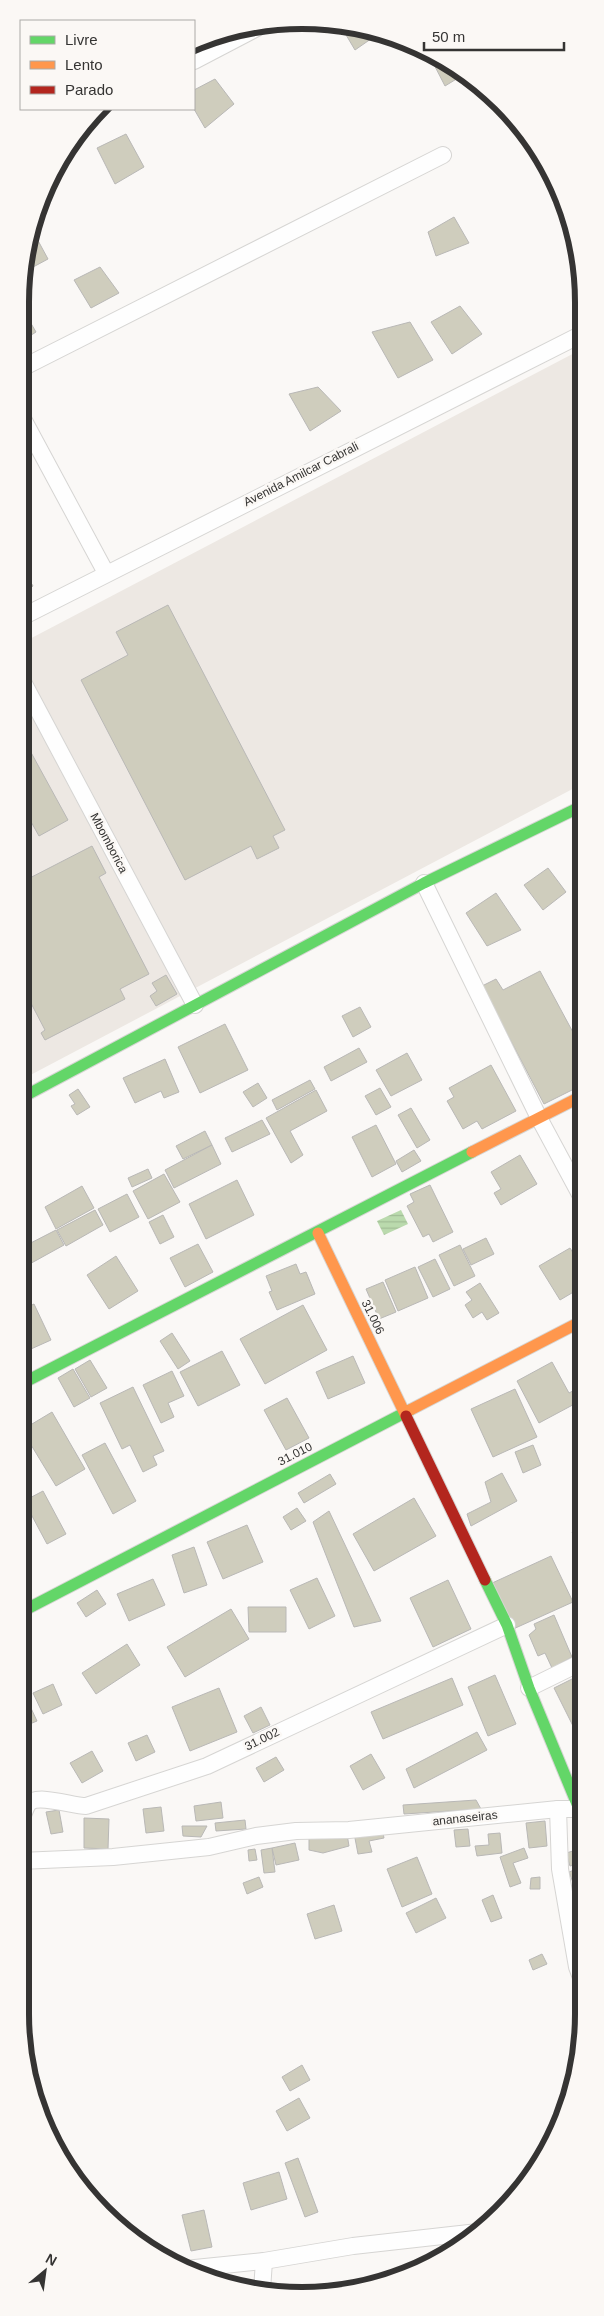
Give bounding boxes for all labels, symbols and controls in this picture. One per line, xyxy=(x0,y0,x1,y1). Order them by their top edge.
legend xyxy=(20,20,195,110)
scale bar xyxy=(424,20,564,52)
text: 50 m xyxy=(432,28,465,45)
text: Livre xyxy=(65,31,98,48)
text: Lento xyxy=(65,56,103,73)
text: Parado xyxy=(65,81,113,98)
street label: Avenida Amilcar Cabrali xyxy=(241,439,361,509)
street label: Mbomborica xyxy=(87,811,131,876)
street label: 31.006 xyxy=(359,1297,387,1337)
street label: 31.010 xyxy=(275,1439,315,1469)
street label: 31.002 xyxy=(242,1725,282,1753)
street label: ananaseiras xyxy=(432,1808,498,1828)
north arrow xyxy=(20,2246,70,2296)
text: N xyxy=(43,2250,60,2269)

